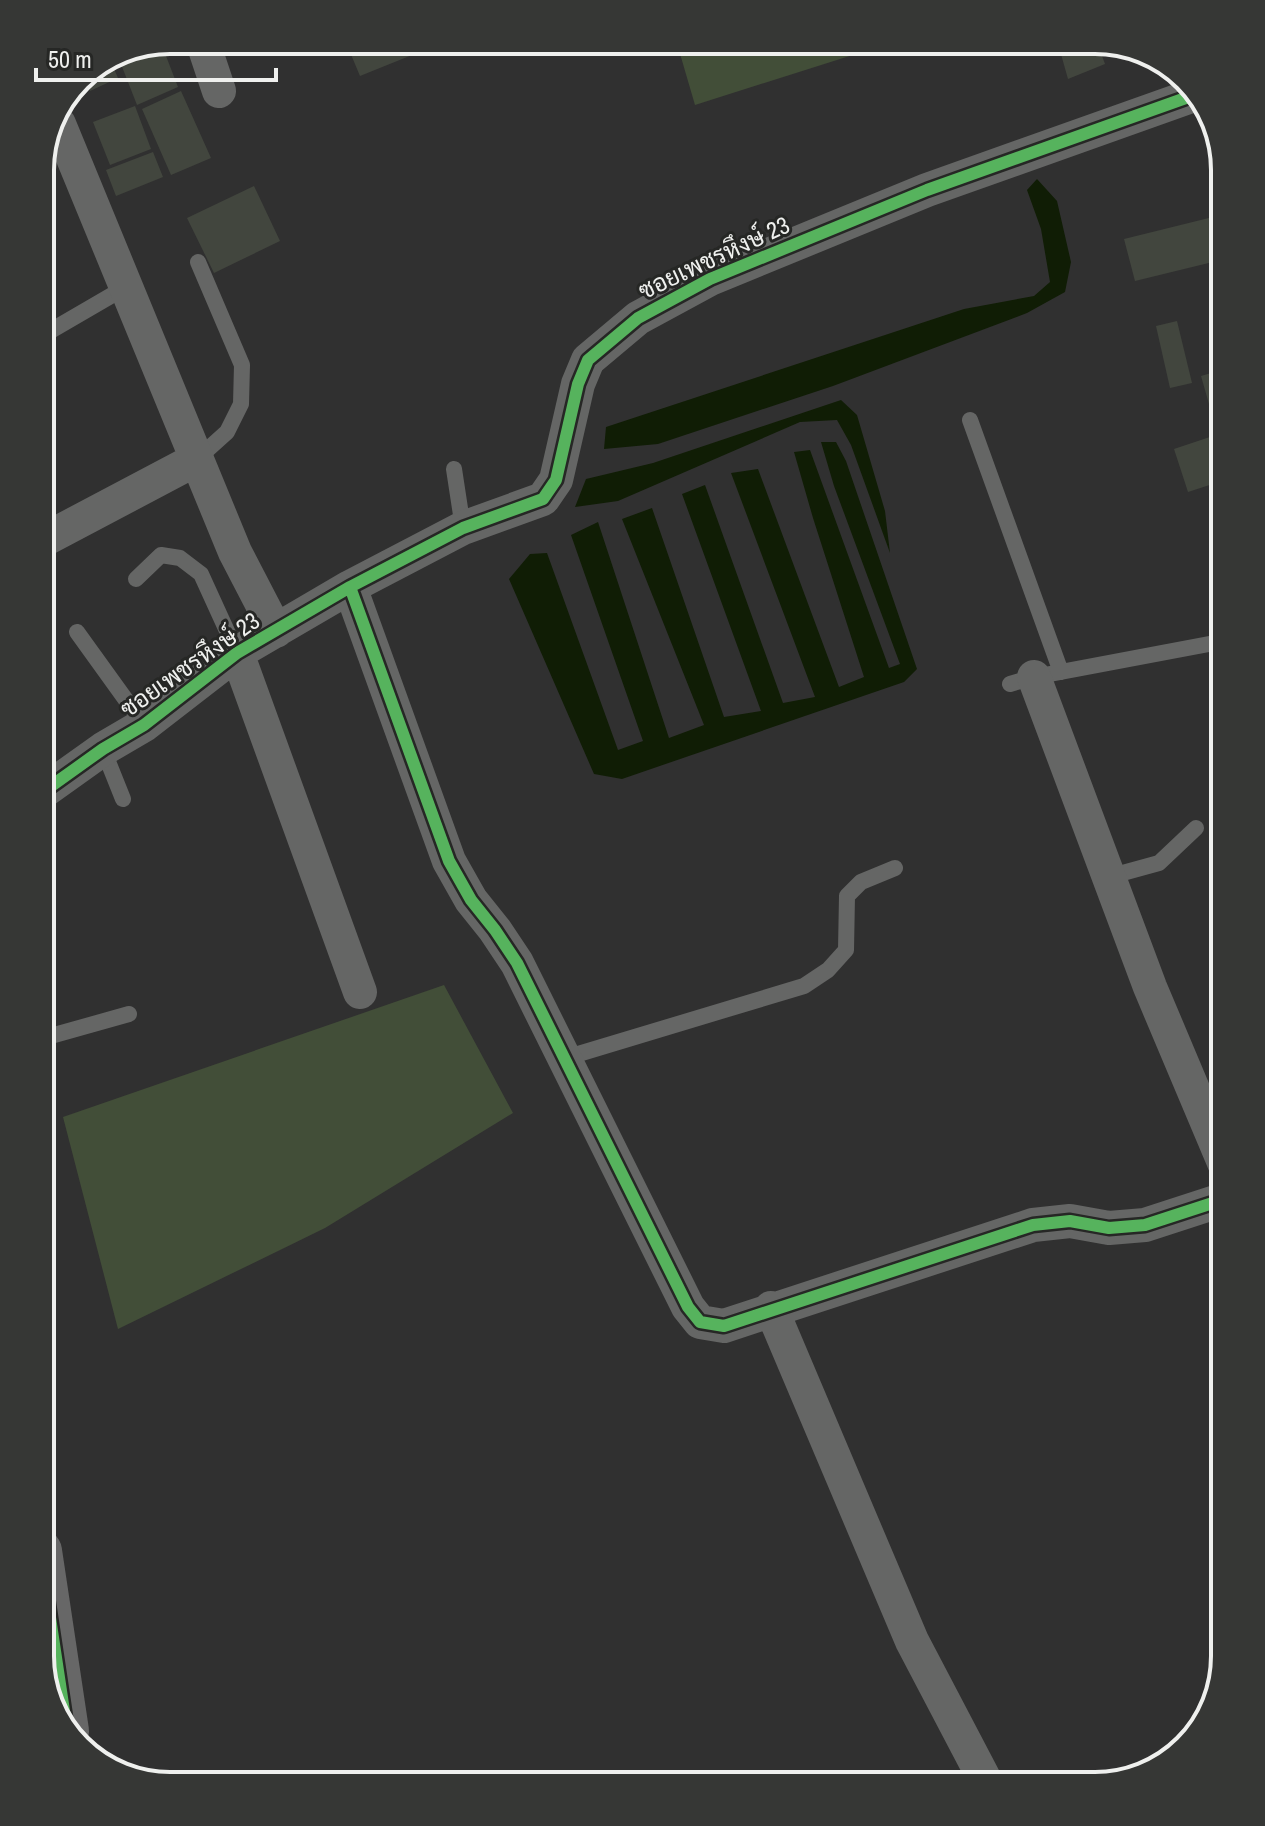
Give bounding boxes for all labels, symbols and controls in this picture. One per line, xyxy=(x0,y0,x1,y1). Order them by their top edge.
scale bar xyxy=(36,32,276,82)
text: 50 m xyxy=(48,43,92,75)
street label: ซอยเพชรหึงษ์ 23 xyxy=(633,208,794,306)
street label: ซอยเพชรหึงษ์ 23 xyxy=(113,604,265,724)

